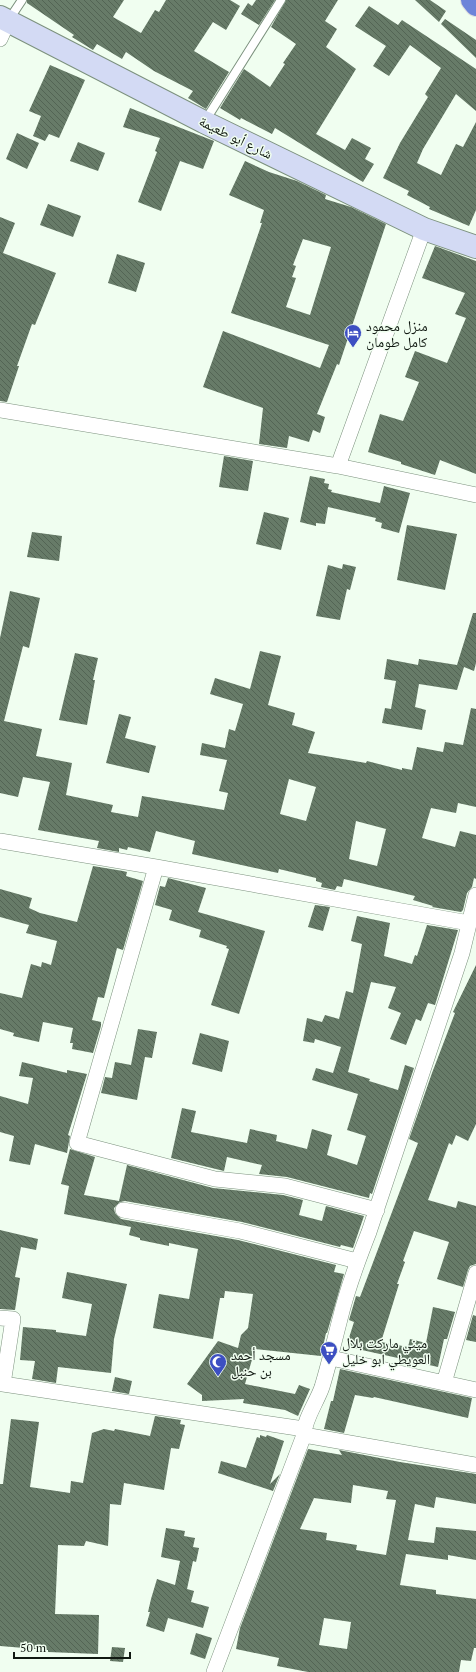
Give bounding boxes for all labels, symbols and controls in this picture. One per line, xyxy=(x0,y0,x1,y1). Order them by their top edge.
street label: شارع أبو طعيمة xyxy=(196,111,276,164)
place label: منزل محمود كامل طومان xyxy=(366,316,428,351)
hotel icon: منزل محمود كامل طومان xyxy=(343,323,363,348)
place label: ميني ماركت بلال العويطي ابو خليل xyxy=(342,1333,430,1370)
supermarket icon: ميني ماركت بلال العويطي ابو خليل xyxy=(319,1340,339,1365)
place label: مسجد أحمد بن حنبل xyxy=(231,1345,291,1380)
mosque icon: مسجد أحمد بن حنبل xyxy=(208,1352,228,1377)
scale bar xyxy=(14,1634,130,1660)
text: 50 m xyxy=(20,1640,47,1655)

